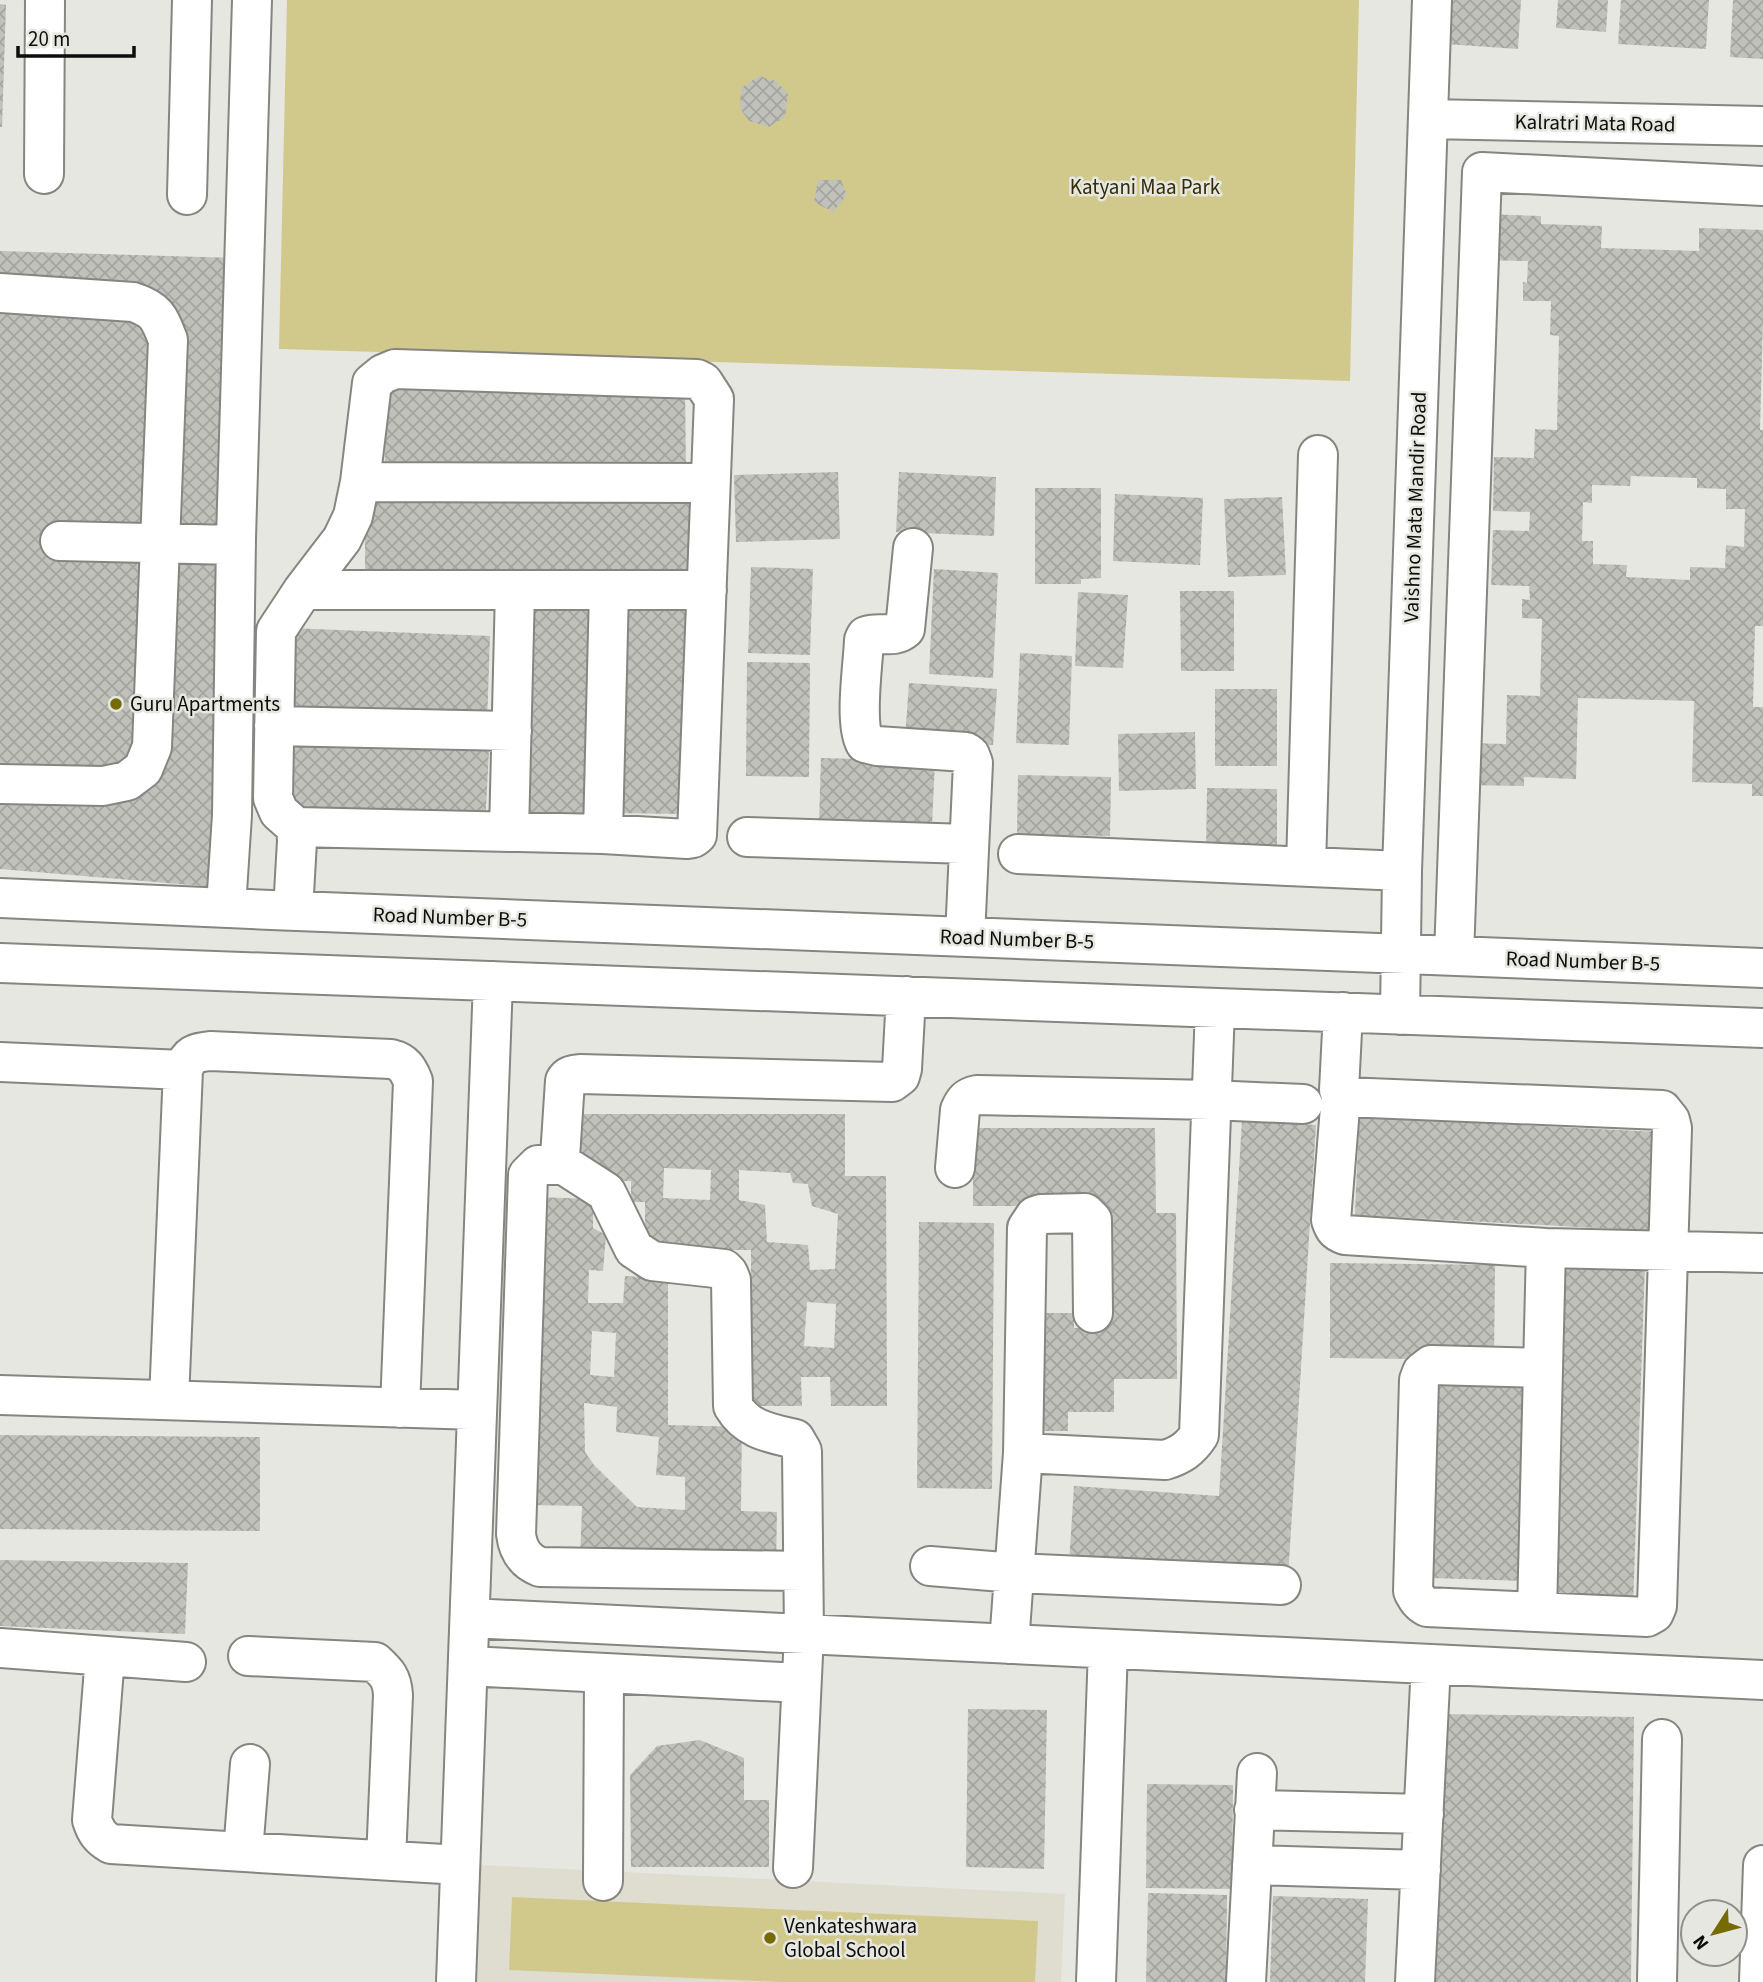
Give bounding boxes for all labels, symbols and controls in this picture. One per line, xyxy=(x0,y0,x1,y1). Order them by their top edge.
scale bar xyxy=(18,14,133,58)
text: 20 m xyxy=(28,24,70,54)
street label: Kalratri Mata Road xyxy=(1514,107,1676,139)
park label: Katyani Maa Park xyxy=(1070,172,1221,202)
street label: Vaishno Mata Mandir Road xyxy=(1396,391,1434,623)
place label: Guru Apartments xyxy=(130,689,280,719)
marker: Guru Apartments xyxy=(108,696,124,712)
street label: Road Number B-5 xyxy=(372,899,528,935)
street label: Road Number B-5 xyxy=(939,921,1095,957)
street label: Road Number B-5 xyxy=(1505,943,1661,979)
north arrow xyxy=(1679,1898,1749,1968)
place label: Venkateshwara Global School xyxy=(784,1911,917,1965)
text: N xyxy=(1687,1929,1716,1955)
marker: Venkateshwara Global School xyxy=(762,1930,778,1946)

